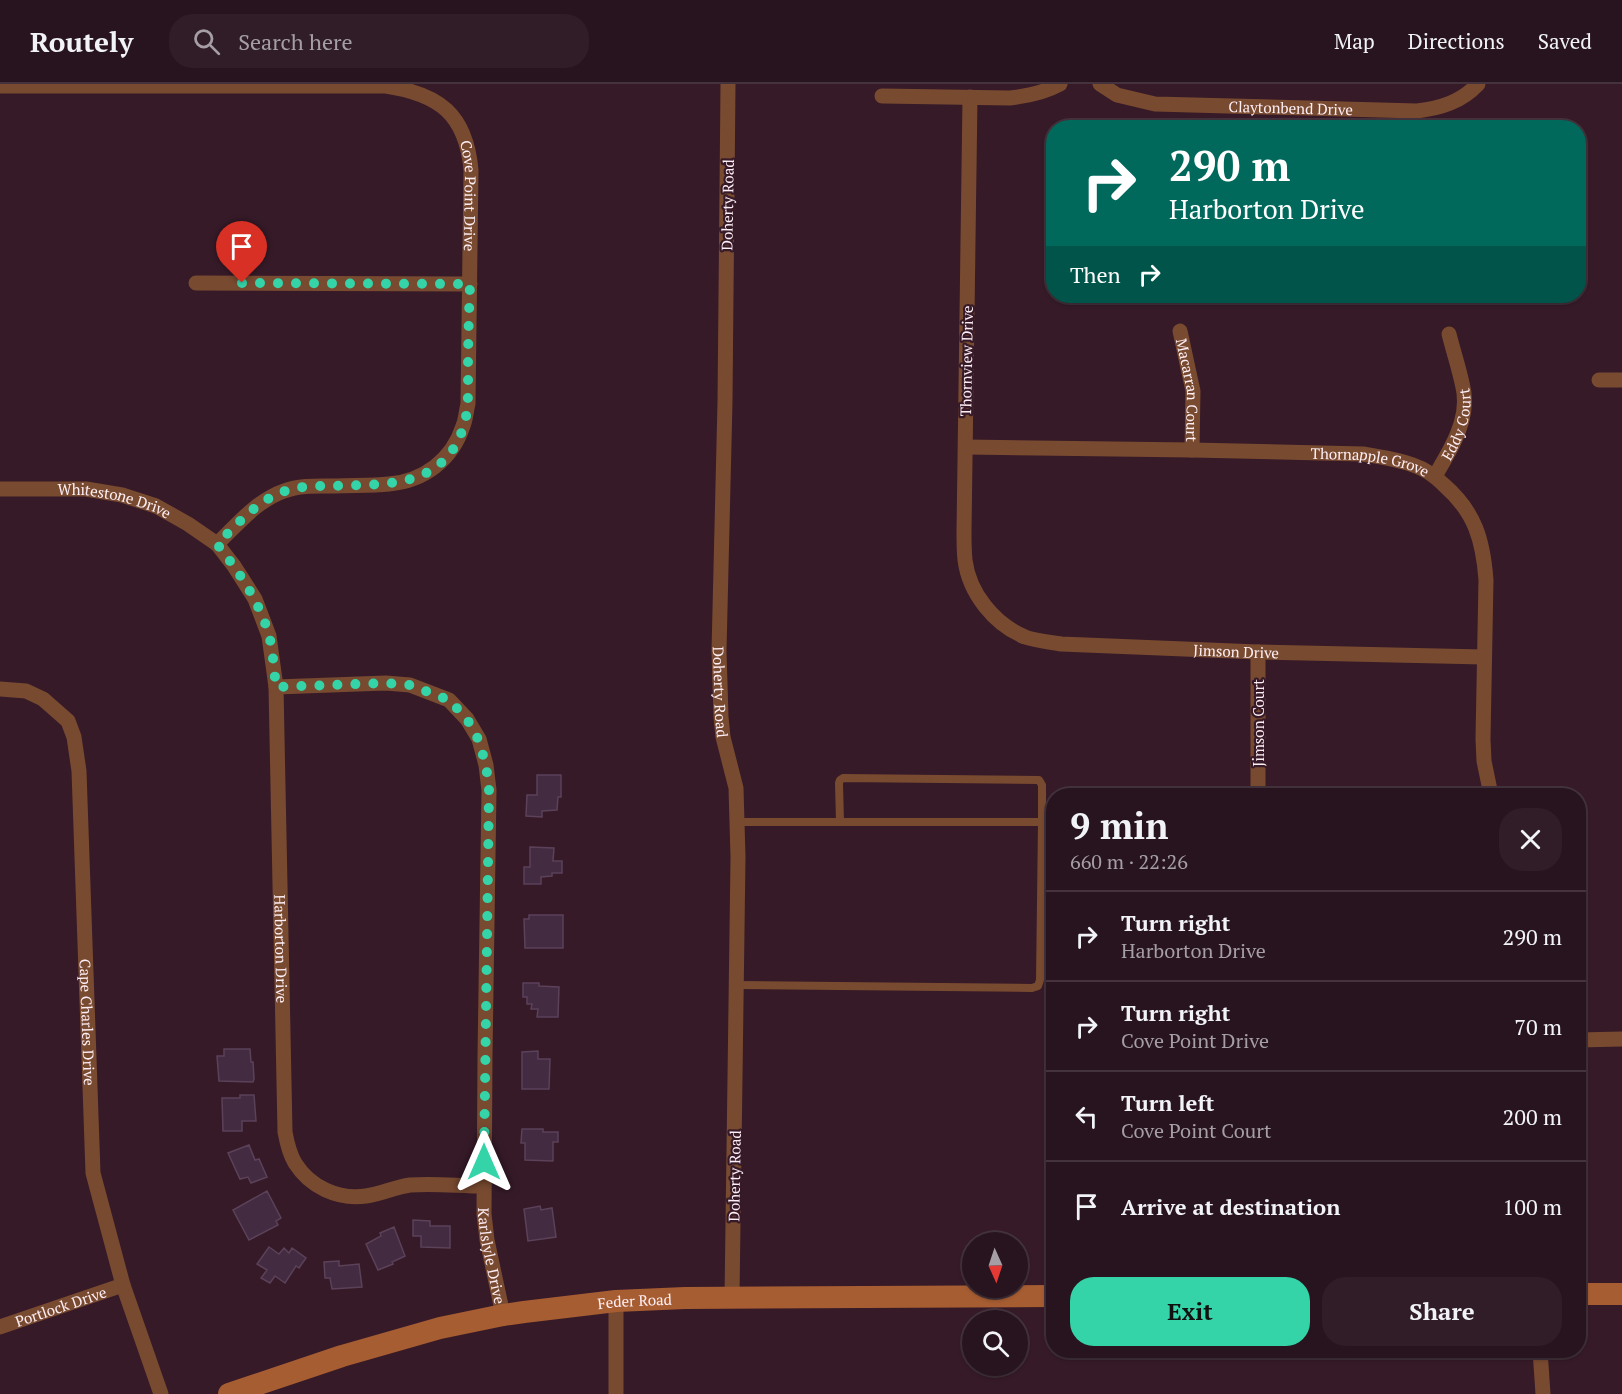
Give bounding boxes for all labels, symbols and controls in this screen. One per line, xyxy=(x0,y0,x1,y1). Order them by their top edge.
search box xyxy=(169,14,589,68)
text: Routely xyxy=(30,23,133,60)
icon: search xyxy=(190,25,223,58)
text: Search here xyxy=(238,27,353,56)
text: Map xyxy=(1334,27,1375,55)
text: Directions xyxy=(1408,27,1505,55)
text: Saved xyxy=(1538,27,1592,55)
street label: Claytonbend Drive xyxy=(1228,96,1353,119)
text: 290 m xyxy=(1169,137,1290,193)
street label: Cove Point Drive xyxy=(456,138,481,251)
icon: right xyxy=(1070,144,1148,222)
street label: Doherty Road xyxy=(716,159,738,251)
text: Harborton Drive xyxy=(1169,191,1365,227)
pin xyxy=(216,221,267,283)
icon: arrive xyxy=(225,230,258,263)
icon: right xyxy=(1133,258,1166,291)
text: Then xyxy=(1070,260,1121,289)
street label: Thornview Drive xyxy=(955,305,977,417)
street label: Macarran Court xyxy=(1172,336,1203,442)
street label: Eddy Court xyxy=(1436,387,1475,464)
street label: Thornapple Grove xyxy=(1311,443,1433,481)
street label: Whitestone Drive xyxy=(58,479,175,523)
street label: Jimson Drive xyxy=(1193,639,1279,662)
street label: Doherty Road xyxy=(709,646,733,738)
street label: Jimson Court xyxy=(1248,679,1268,767)
text: 9 min xyxy=(1070,802,1168,849)
button: close xyxy=(1499,808,1562,871)
text: 660 m · 22:26 xyxy=(1070,848,1188,875)
street label: Harborton Drive xyxy=(270,894,292,1003)
text: Turn right xyxy=(1121,908,1230,937)
icon: right xyxy=(1070,920,1103,953)
text: 290 m xyxy=(1502,922,1562,951)
text: Harborton Drive xyxy=(1121,937,1266,964)
street label: Cape Charles Drive xyxy=(76,959,100,1086)
text: Turn right xyxy=(1121,998,1230,1027)
icon: right xyxy=(1070,1010,1103,1043)
text: 70 m xyxy=(1514,1012,1562,1041)
text: Cove Point Drive xyxy=(1121,1027,1269,1054)
text: Turn left xyxy=(1121,1088,1214,1117)
icon: left xyxy=(1070,1100,1103,1133)
text: 200 m xyxy=(1502,1102,1562,1131)
text: Cove Point Court xyxy=(1121,1117,1271,1144)
position arrow xyxy=(452,1130,516,1194)
street label: Doherty Road xyxy=(723,1130,745,1222)
icon: arrive xyxy=(1070,1190,1103,1223)
text: Arrive at destination xyxy=(1121,1192,1340,1221)
text: 100 m xyxy=(1502,1192,1562,1221)
street label: Karlslyle Drive xyxy=(474,1208,510,1306)
north arrow xyxy=(962,1232,1028,1298)
map controls xyxy=(962,1232,1028,1376)
button: Exit xyxy=(1070,1277,1310,1346)
button: Share xyxy=(1322,1277,1562,1346)
street label: Portlock Drive xyxy=(12,1281,109,1331)
street label: Feder Road xyxy=(596,1289,672,1313)
button: search xyxy=(962,1310,1028,1376)

